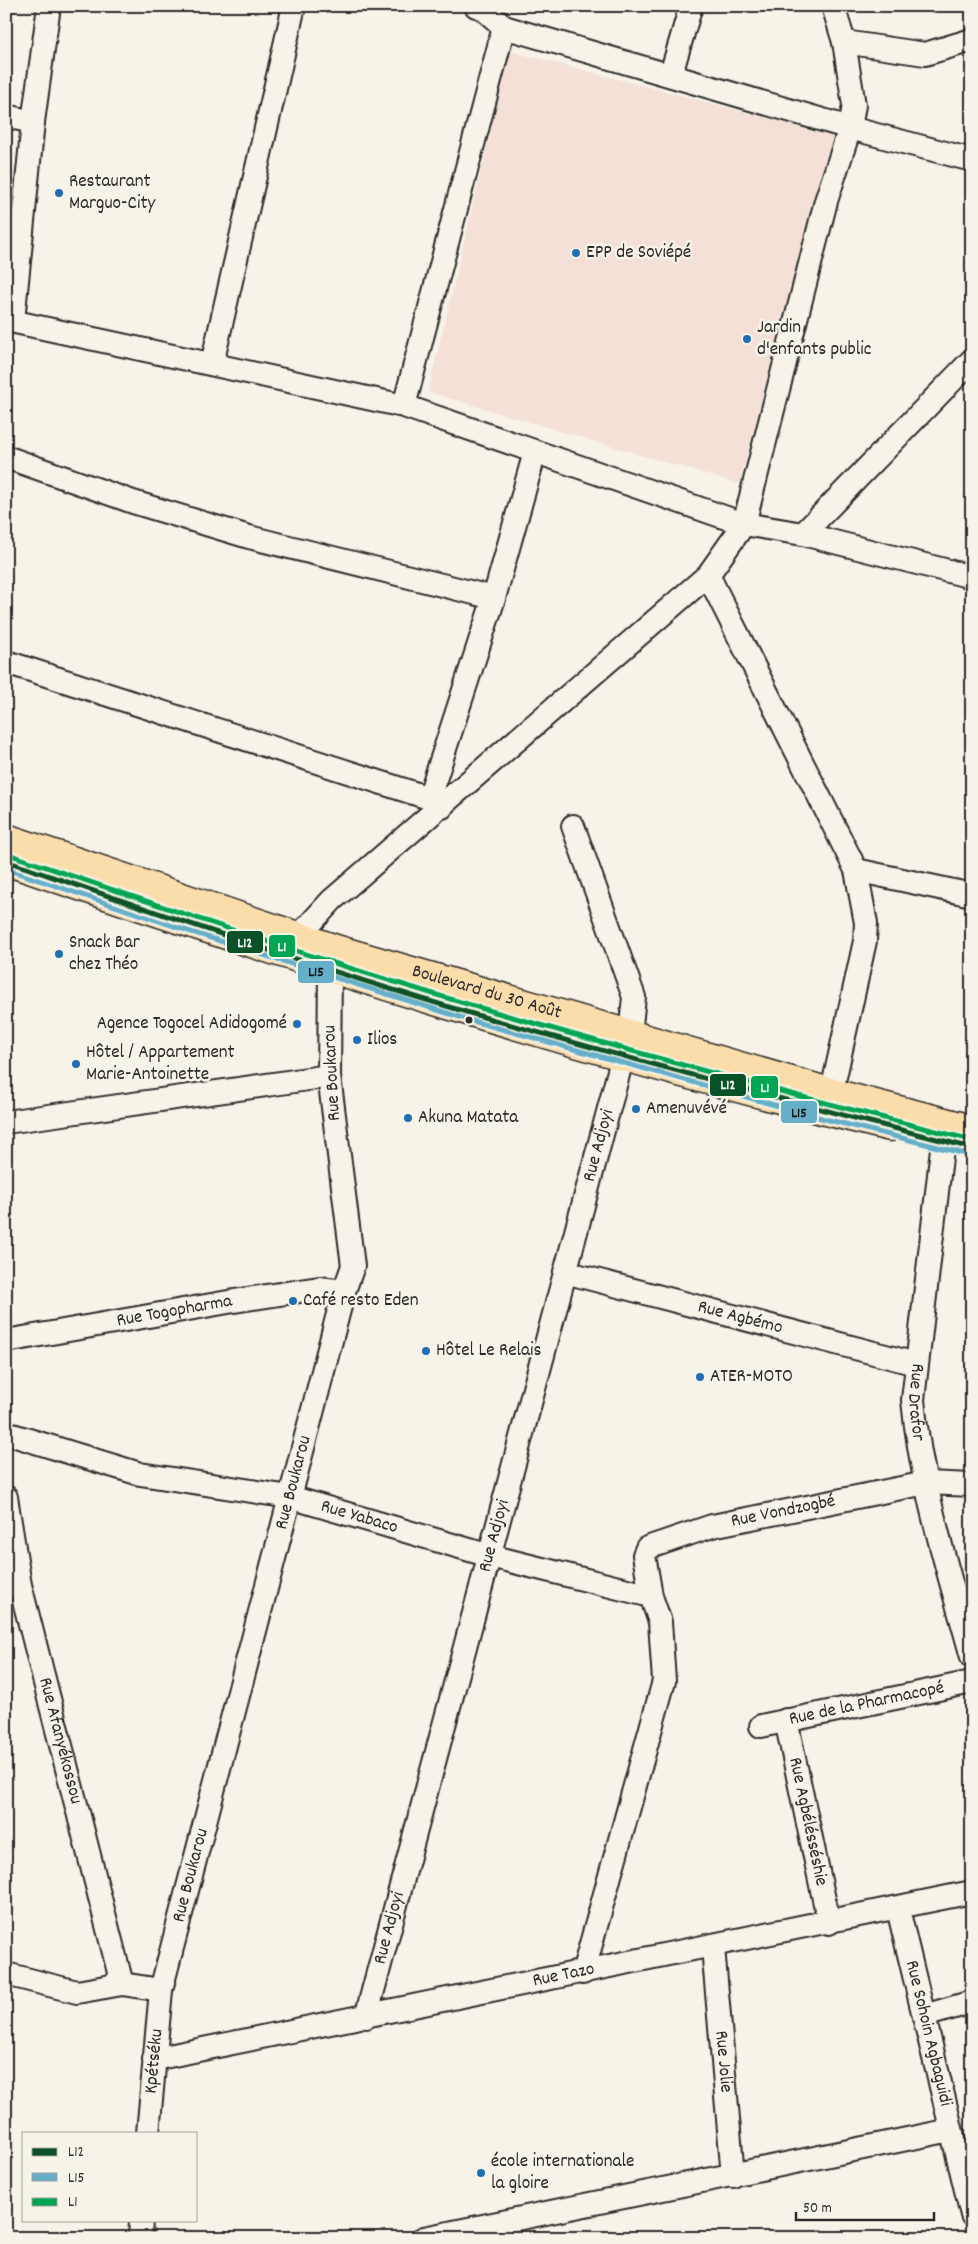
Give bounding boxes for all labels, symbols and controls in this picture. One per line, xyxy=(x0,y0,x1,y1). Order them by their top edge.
place label: Restaurant Marguo-City xyxy=(69,169,155,218)
marker: Restaurant Marguo-City xyxy=(53,187,65,199)
place label: EPP de Soviépé xyxy=(586,240,691,267)
marker: EPP de Soviépé xyxy=(570,247,582,259)
place label: Jardin d'enfants public xyxy=(757,315,871,364)
marker: Jardin d'enfants public xyxy=(741,333,753,345)
place label: Snack Bar chez Théo xyxy=(69,930,140,979)
line badge: L12 xyxy=(226,930,264,954)
text: L12 xyxy=(238,934,252,954)
line badge: L1 xyxy=(268,934,296,958)
text: L1 xyxy=(278,938,286,958)
marker: Snack Bar chez Théo xyxy=(53,948,65,960)
street label: Boulevard du 30 Août xyxy=(409,958,565,1027)
line badge: L15 xyxy=(297,960,335,984)
text: L15 xyxy=(308,963,324,983)
place label: Agence Togocel Adidogomé xyxy=(97,1011,287,1038)
unlabelled marker xyxy=(464,1015,474,1025)
marker: Agence Togocel Adidogomé xyxy=(291,1018,303,1030)
street label: Rue Boukarou xyxy=(317,1024,349,1122)
place label: Ilios xyxy=(367,1027,397,1054)
marker: Ilios xyxy=(351,1034,363,1046)
place label: Hôtel / Appartement Marie-Antoinette xyxy=(86,1040,235,1089)
marker: Hôtel / Appartement Marie-Antoinette xyxy=(70,1058,82,1070)
line badge: L12 xyxy=(709,1073,747,1097)
line badge: L1 xyxy=(750,1075,779,1099)
text: L12 xyxy=(721,1076,735,1096)
text: L1 xyxy=(761,1079,769,1099)
place label: Amenuvévé xyxy=(646,1096,727,1123)
line badge: L15 xyxy=(780,1100,818,1124)
marker: Amenuvévé xyxy=(630,1103,642,1115)
text: L15 xyxy=(791,1104,807,1124)
place label: Akuna Matata xyxy=(418,1105,519,1132)
street label: Rue Adjoyi xyxy=(576,1106,622,1185)
marker: Akuna Matata xyxy=(402,1112,414,1124)
street label: Rue Togopharma xyxy=(115,1288,235,1335)
place label: Café resto Eden xyxy=(303,1288,418,1315)
street label: Rue Agbémo xyxy=(695,1294,786,1342)
marker: Café resto Eden xyxy=(287,1295,299,1307)
place label: Hôtel Le Relais xyxy=(436,1338,541,1365)
marker: Hôtel Le Relais xyxy=(420,1345,432,1357)
street label: Rue Drafor xyxy=(899,1362,931,1443)
place label: ATER-MOTO xyxy=(710,1364,793,1391)
marker: ATER-MOTO xyxy=(694,1371,706,1383)
street label: Rue Boukarou xyxy=(269,1433,319,1533)
street label: Rue Vondzogbé xyxy=(728,1488,838,1535)
street label: Rue Yabaco xyxy=(317,1493,401,1542)
street label: Rue Adjoyi xyxy=(472,1496,517,1575)
street label: Rue Afanyékossou xyxy=(31,1675,89,1807)
street label: Rue de la Pharmacopé xyxy=(787,1675,947,1733)
street label: Rue Agbélésséshie xyxy=(781,1755,834,1889)
street label: Rue Boukarou xyxy=(166,1825,216,1925)
street label: Rue Adjoyi xyxy=(367,1888,413,1967)
street label: Rue Tazo xyxy=(530,1956,597,1995)
street label: Rue Sohoin Agbaguidi xyxy=(897,1958,959,2110)
street label: Kpétséku xyxy=(138,2028,171,2095)
street label: Rue Jolie xyxy=(707,2030,739,2094)
legend xyxy=(22,2132,198,2222)
text: L12 xyxy=(68,2142,84,2164)
place label: école internationale la gloire xyxy=(491,2149,634,2198)
marker: école internationale la gloire xyxy=(475,2167,487,2179)
text: L15 xyxy=(68,2168,84,2190)
scale bar xyxy=(796,2189,933,2221)
text: L1 xyxy=(68,2192,77,2214)
text: 50 m xyxy=(803,2198,832,2220)

